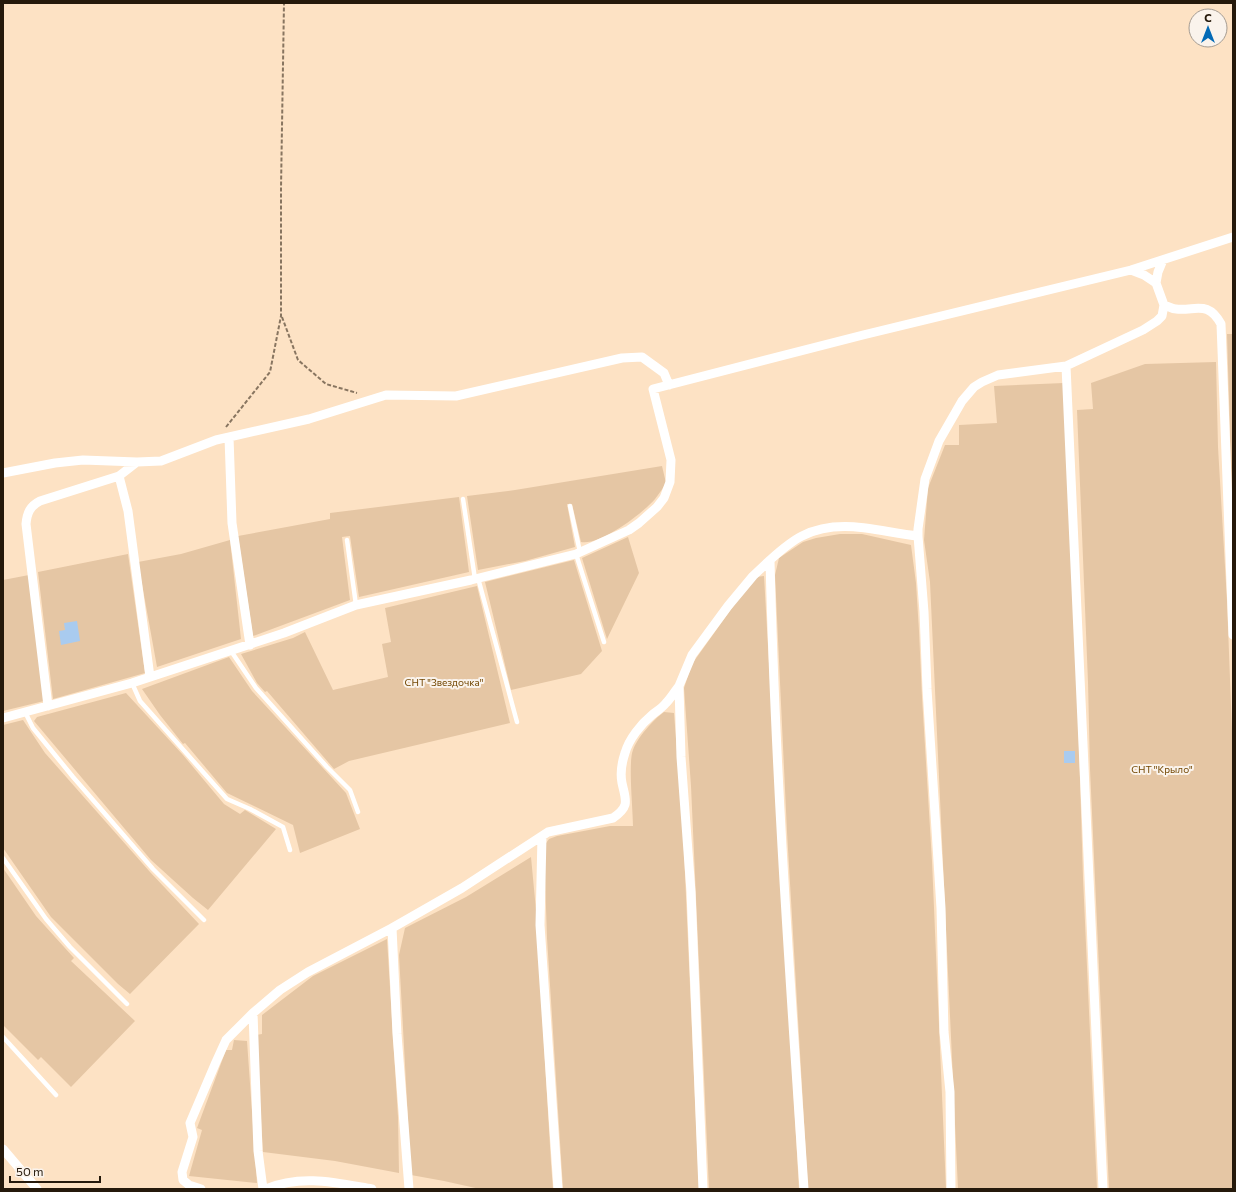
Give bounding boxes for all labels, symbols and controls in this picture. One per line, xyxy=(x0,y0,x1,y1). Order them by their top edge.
north arrow xyxy=(1188,8,1228,48)
text: С xyxy=(1204,11,1212,24)
park label: СНТ "Звездочка" xyxy=(405,676,484,688)
park label: СНТ "Крыло" xyxy=(1131,763,1193,775)
scale bar xyxy=(10,1158,100,1184)
text: 50 m xyxy=(16,1164,44,1178)

